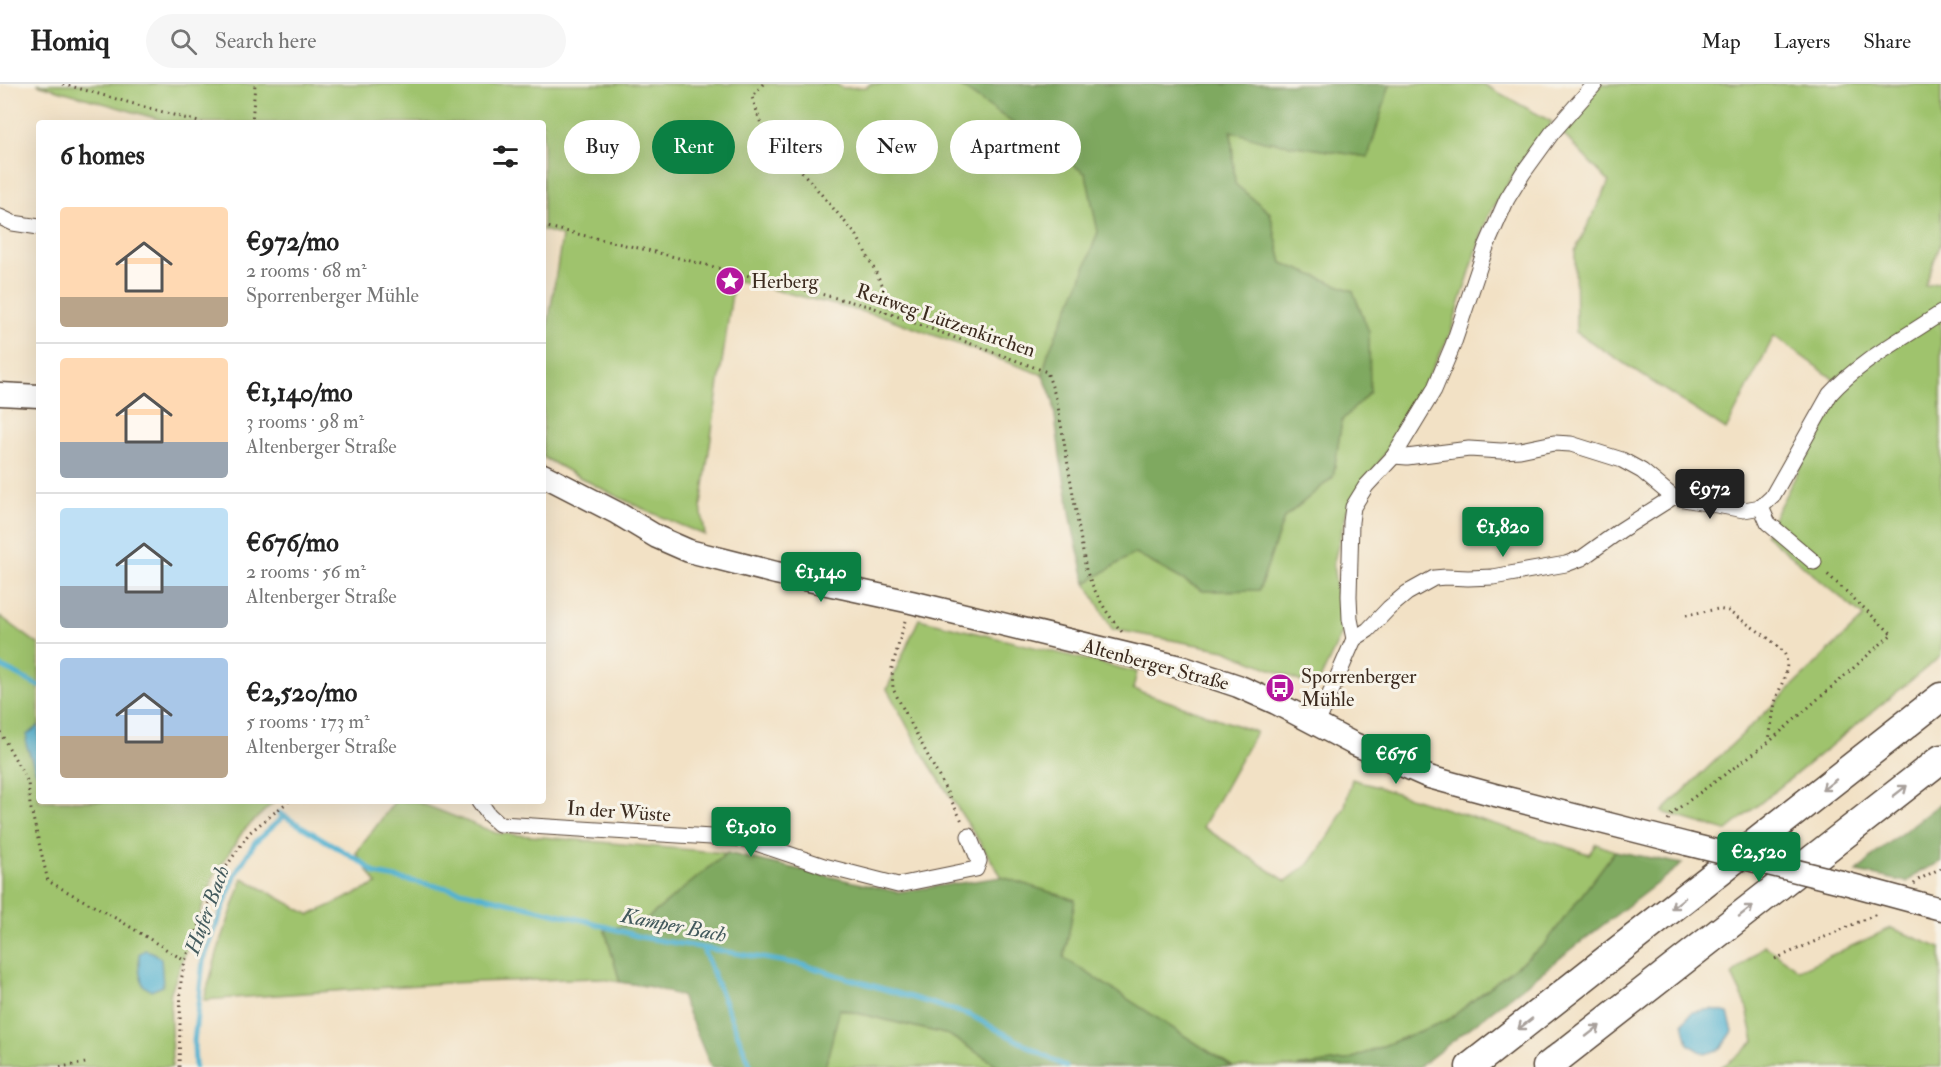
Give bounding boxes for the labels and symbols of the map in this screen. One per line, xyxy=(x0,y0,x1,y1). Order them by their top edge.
place icon: Herberg xyxy=(714,265,746,297)
place label: Herberg xyxy=(751,269,820,294)
street label: Reitweg Lützenkirchen xyxy=(853,278,1039,363)
pin: €972 xyxy=(1674,469,1746,520)
pin: €1,820 xyxy=(1454,507,1552,558)
pin: €1,140 xyxy=(772,552,870,603)
street label: Altenberger Straße xyxy=(1079,633,1232,696)
place label: Sporrenberger Mühle xyxy=(1301,664,1417,712)
bus stop icon: Sporrenberger Mühle xyxy=(1264,672,1296,704)
pin: €676 xyxy=(1360,734,1432,785)
one-way arrow xyxy=(1821,779,1837,792)
one-way arrow xyxy=(1892,784,1908,797)
street label: In der Wüste xyxy=(566,795,672,828)
pin: €1,010 xyxy=(702,807,800,858)
pin: €2,520 xyxy=(1710,832,1808,883)
water label: Hufer Bach xyxy=(179,862,236,959)
one-way arrow xyxy=(1671,897,1687,910)
water label: Kamper Bach xyxy=(618,902,729,949)
one-way arrow xyxy=(1738,904,1754,917)
one-way arrow xyxy=(1517,1017,1533,1030)
one-way arrow xyxy=(1584,1024,1600,1037)

